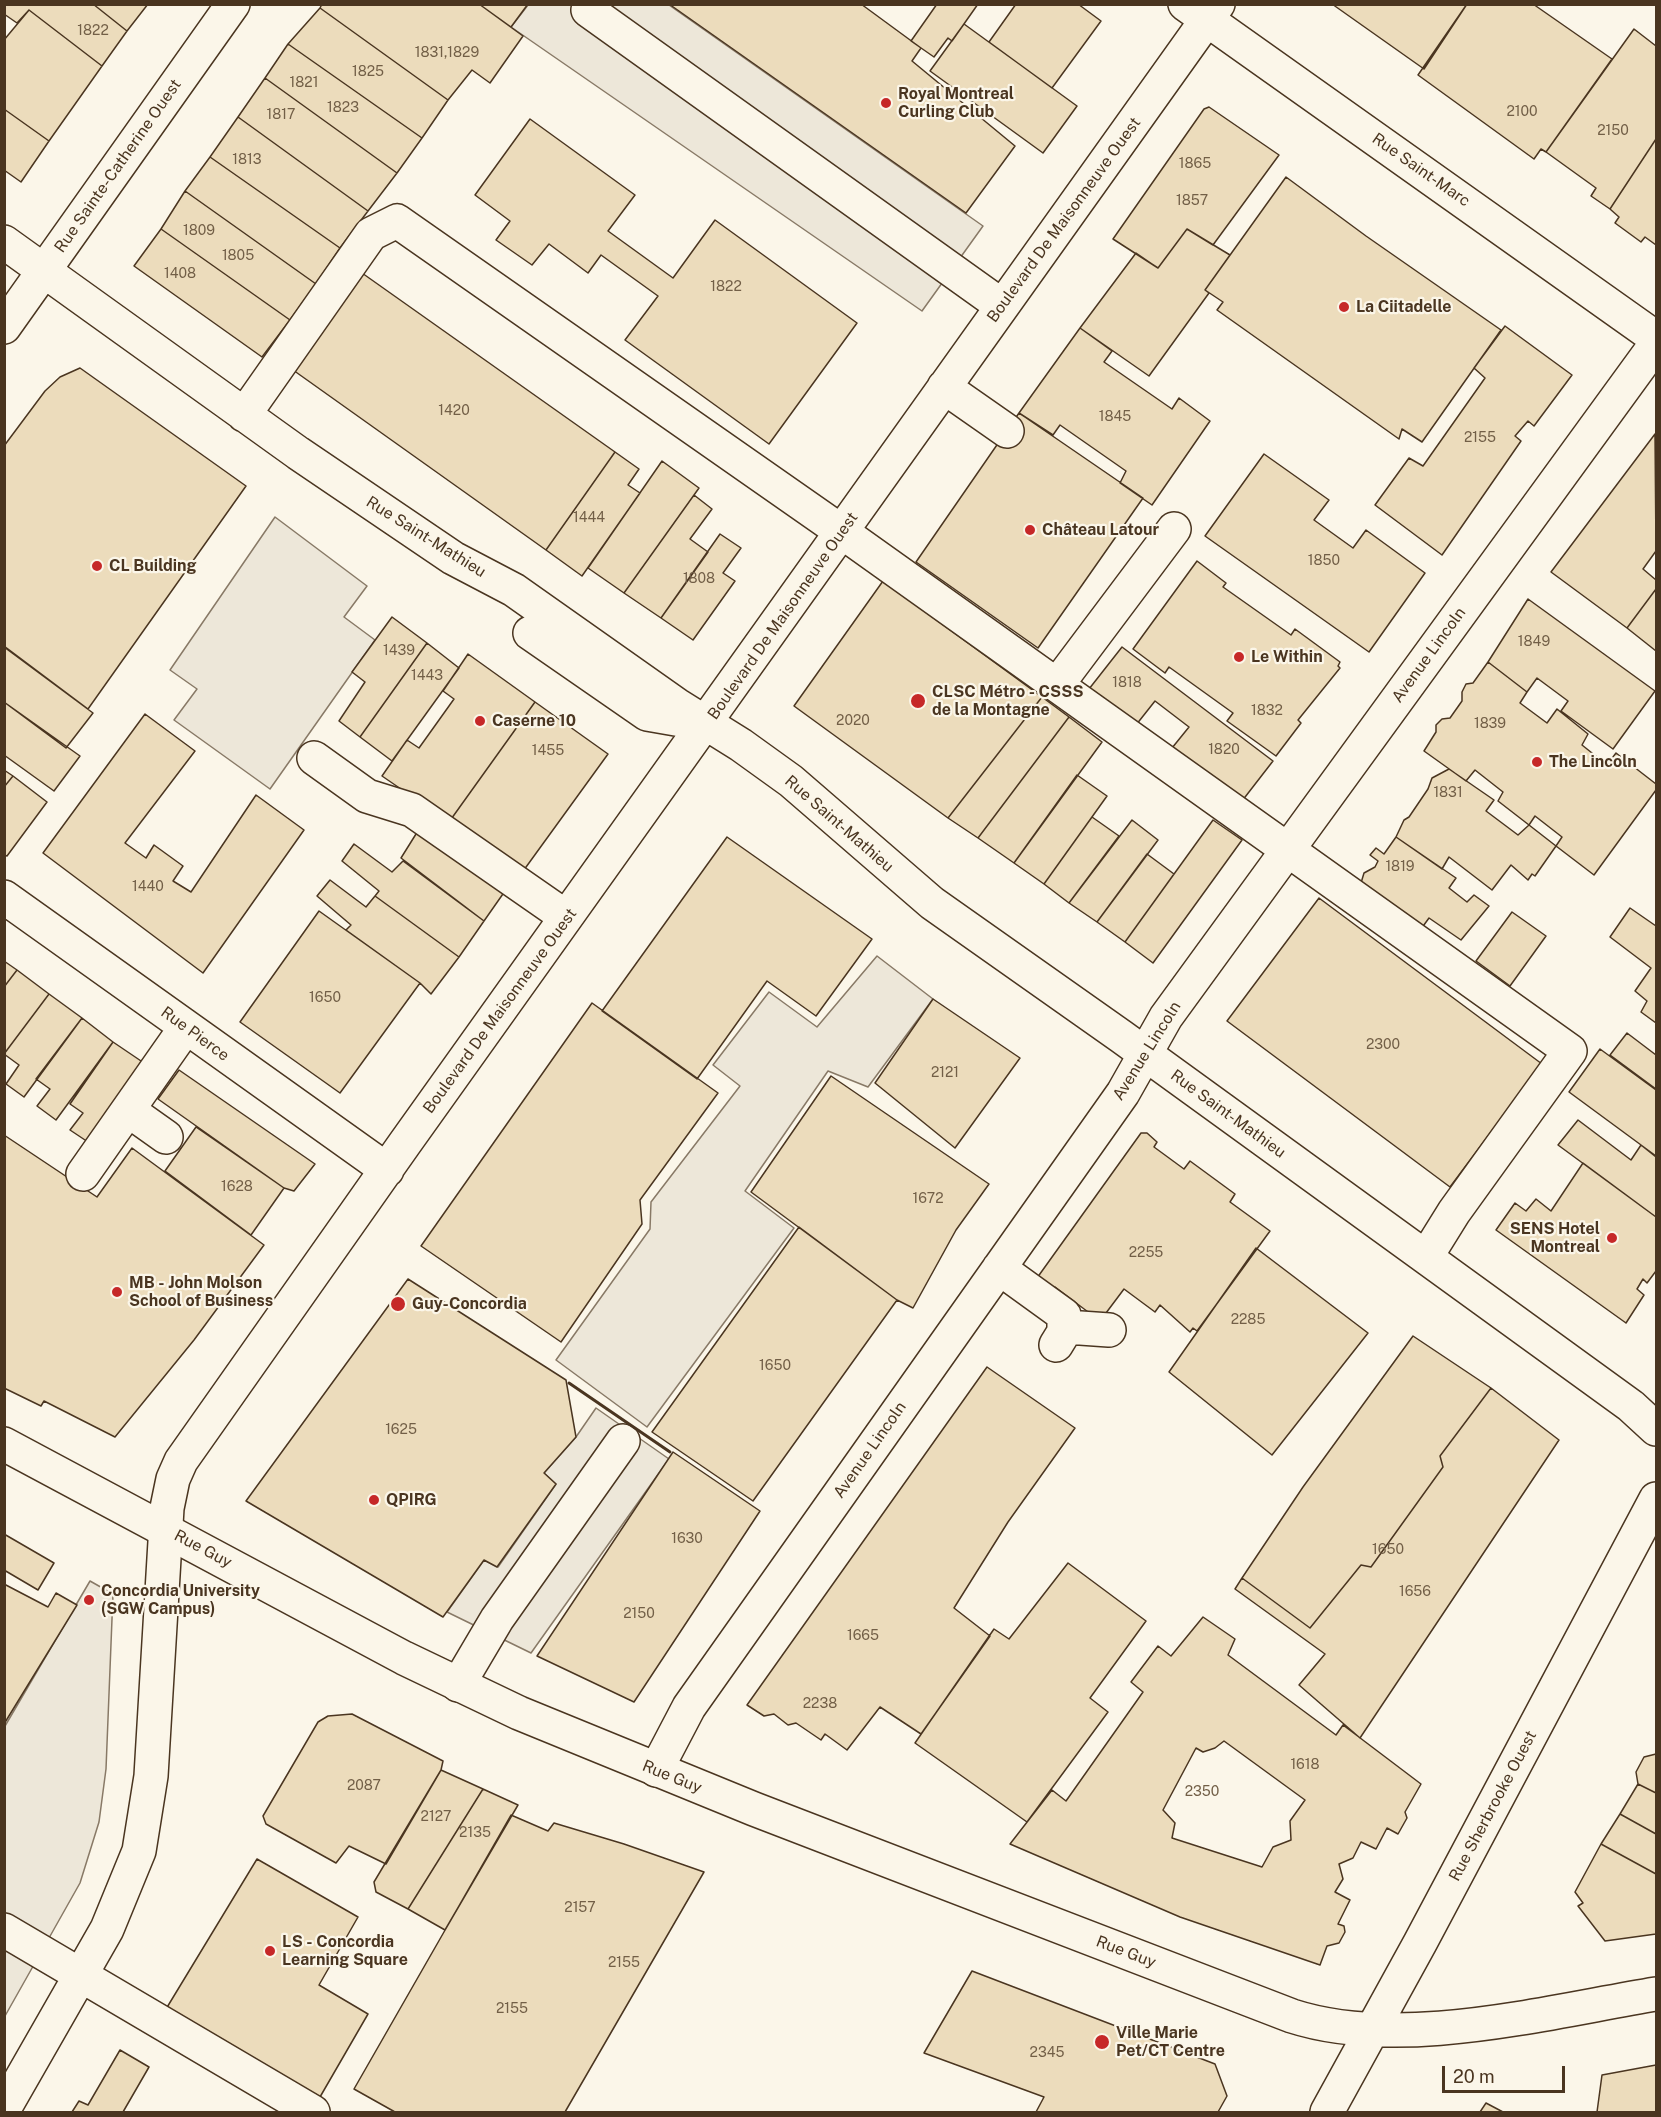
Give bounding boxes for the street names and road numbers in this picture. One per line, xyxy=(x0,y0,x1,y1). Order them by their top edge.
street label: Rue Sainte-Catherine Ouest xyxy=(51,76,185,256)
street label: Boulevard De Maisonneuve Ouest xyxy=(983,114,1145,326)
street label: Rue Saint-Marc xyxy=(1368,129,1474,211)
street label: Rue Saint-Mathieu xyxy=(363,492,489,582)
street label: Boulevard De Maisonneuve Ouest xyxy=(704,509,862,723)
street label: Avenue Lincoln xyxy=(1388,604,1470,706)
street label: Rue Saint-Mathieu xyxy=(781,772,897,876)
street label: Boulevard De Maisonneuve Ouest xyxy=(419,905,581,1117)
street label: Avenue Lincoln xyxy=(1109,998,1185,1104)
street label: Rue Pierce xyxy=(157,1003,233,1065)
street label: Rue Saint-Mathieu xyxy=(1167,1066,1289,1162)
street label: Avenue Lincoln xyxy=(830,1398,910,1502)
street label: Rue Guy xyxy=(171,1526,235,1572)
street label: Rue Sherbrooke Ouest xyxy=(1445,1727,1541,1885)
street label: Rue Guy xyxy=(639,1756,705,1798)
street label: Rue Guy xyxy=(1093,1932,1159,1972)

